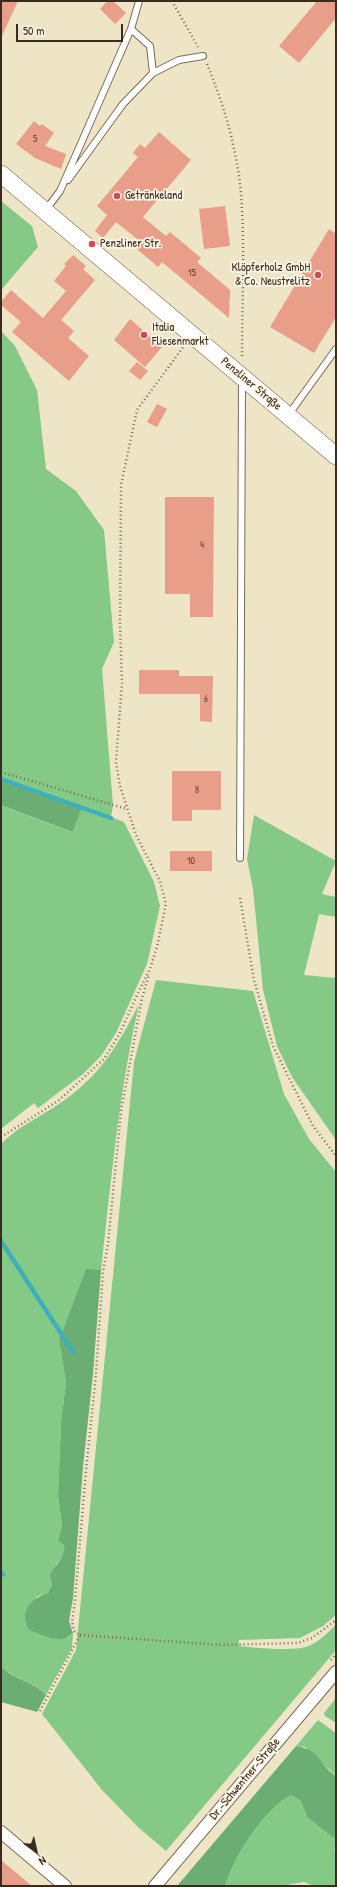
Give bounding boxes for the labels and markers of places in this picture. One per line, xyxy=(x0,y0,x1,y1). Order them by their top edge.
place label: Getränkeland xyxy=(125,189,182,203)
marker: Getränkeland xyxy=(112,191,122,201)
place label: Penzliner Str. xyxy=(100,237,161,251)
marker: Penzliner Str. xyxy=(87,239,97,249)
place label: Klöpferholz GmbH & Co. Neustrelitz xyxy=(231,261,310,289)
marker: Klöpferholz GmbH & Co. Neustrelitz xyxy=(313,270,323,280)
place label: Italia Fliesenmarkt xyxy=(152,321,209,349)
marker: Italia Fliesenmarkt xyxy=(139,330,149,340)

